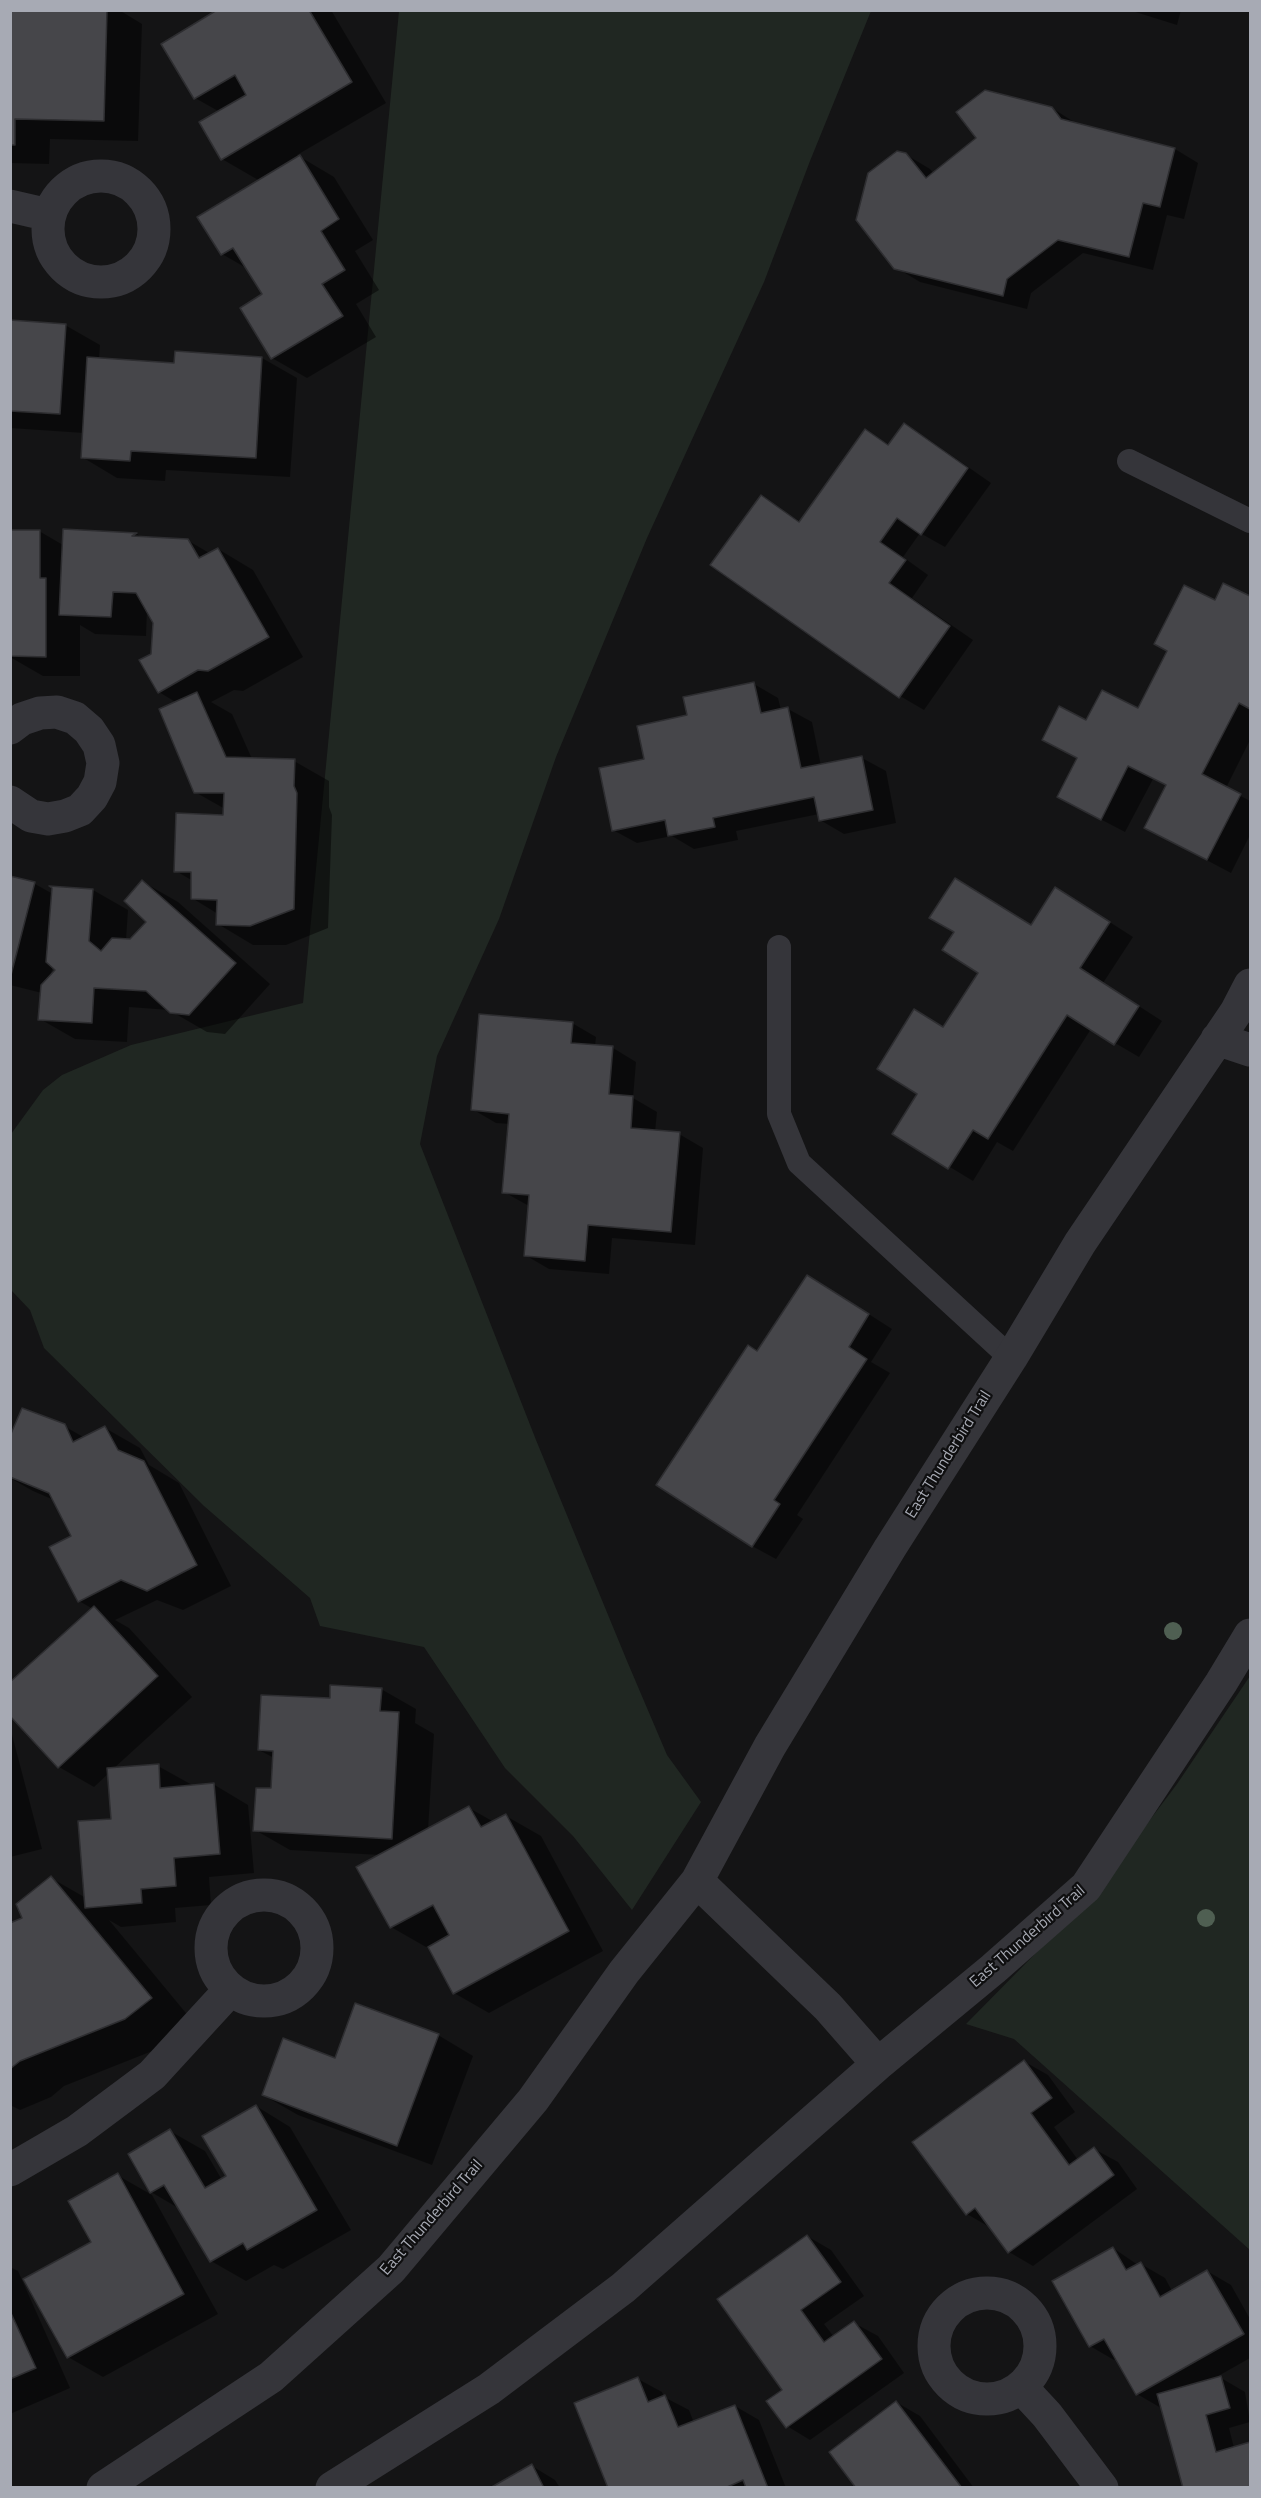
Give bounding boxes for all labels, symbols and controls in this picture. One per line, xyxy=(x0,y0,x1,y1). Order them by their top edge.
street label: East Thunderbird Trail xyxy=(902,1388,996,1522)
street label: East Thunderbird Trail xyxy=(966,1882,1090,1992)
street label: East Thunderbird Trail xyxy=(377,2156,487,2280)

